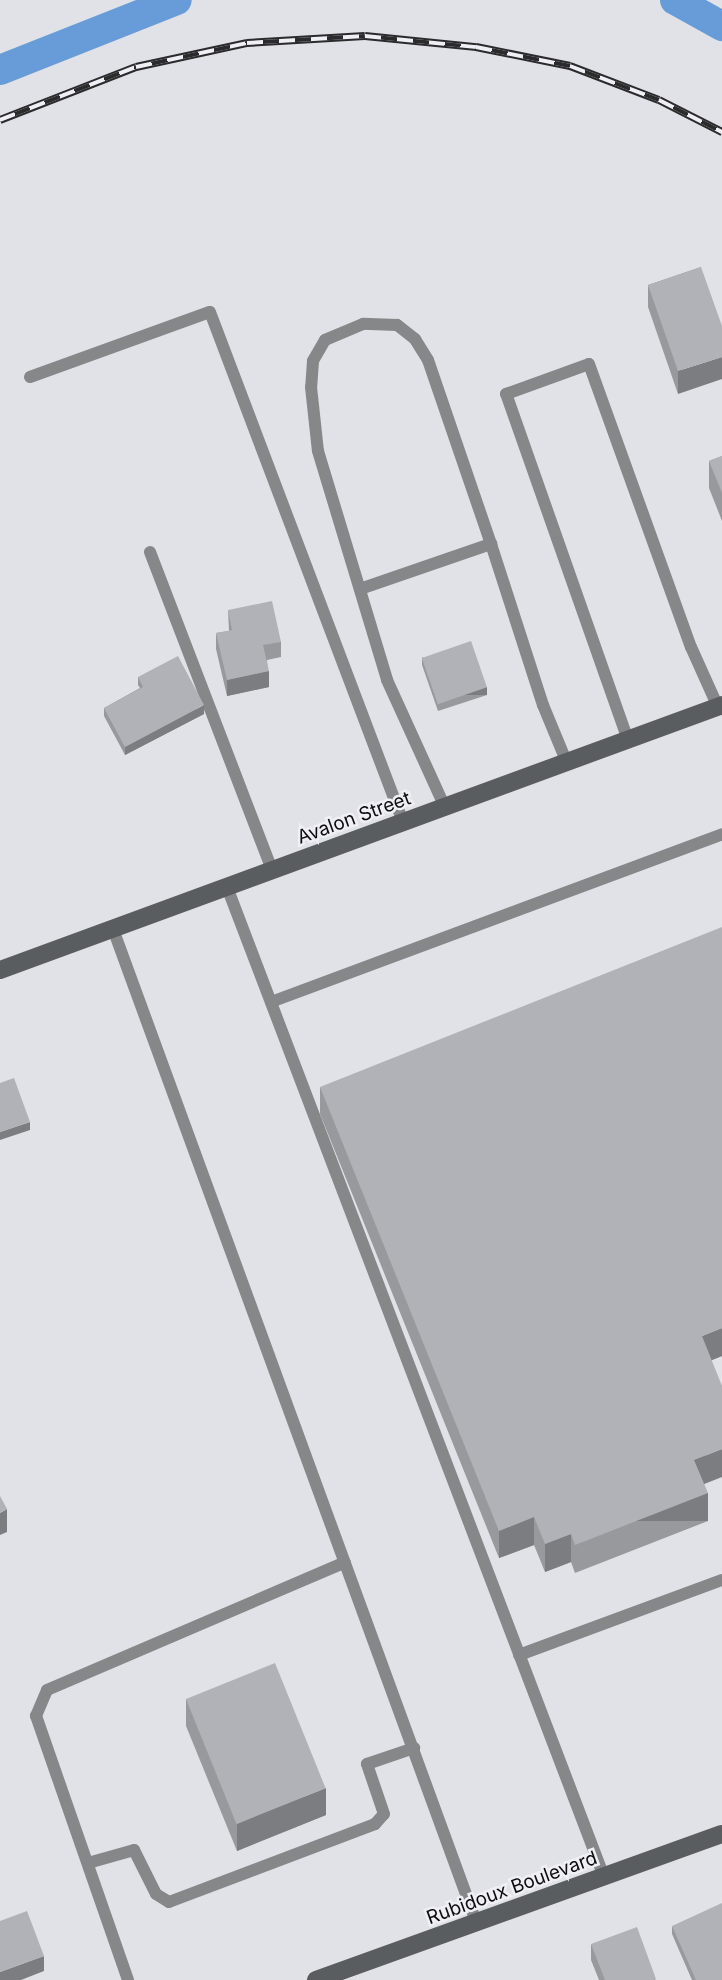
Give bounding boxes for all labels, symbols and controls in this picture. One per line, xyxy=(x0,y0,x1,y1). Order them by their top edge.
street label: Avalon Street xyxy=(294,787,414,849)
street label: Rubidoux Boulevard xyxy=(424,1847,600,1929)

